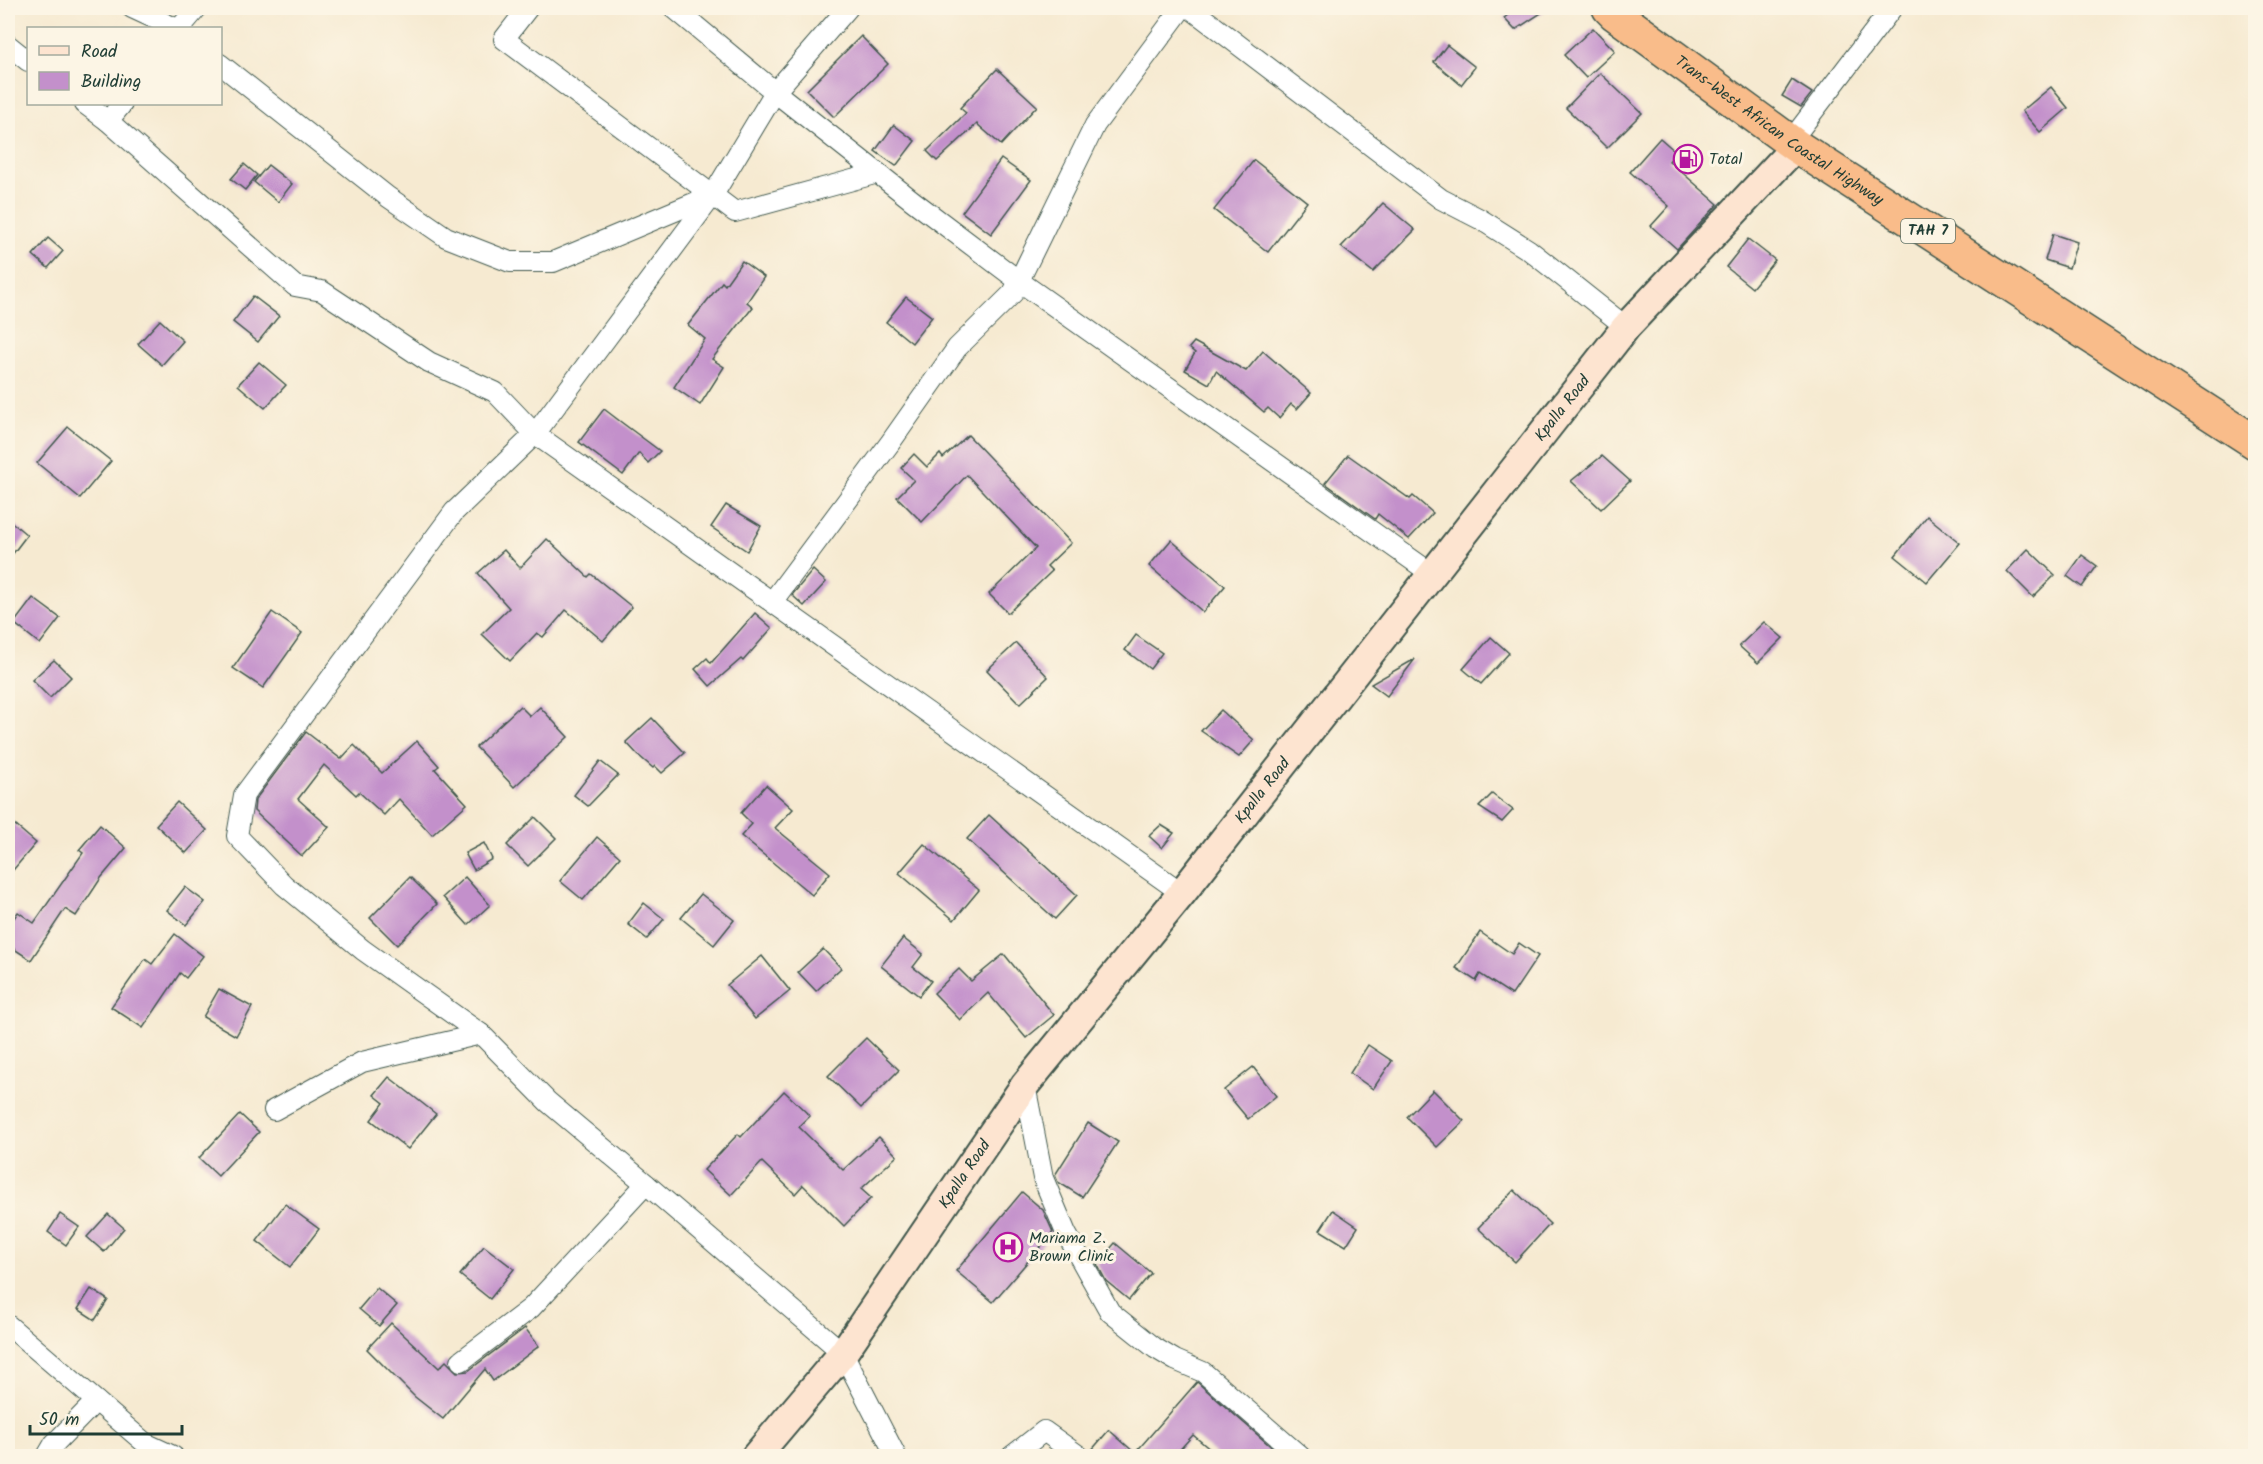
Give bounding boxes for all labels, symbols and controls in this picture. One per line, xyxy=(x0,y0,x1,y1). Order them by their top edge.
legend xyxy=(27,27,222,105)
text: Road xyxy=(81,38,118,67)
street label: Trans-West African Coastal Highway xyxy=(1670,49,1889,212)
text: Building xyxy=(81,68,141,97)
fuel station icon: Total xyxy=(1672,143,1704,175)
place label: Total xyxy=(1709,147,1743,172)
road number: TAH 7 xyxy=(1901,219,1955,243)
street label: Kpalla Road xyxy=(1528,369,1597,447)
street label: Kpalla Road xyxy=(1228,751,1297,829)
street label: Kpalla Road xyxy=(932,1134,997,1214)
place label: Mariama Z. Brown Clinic xyxy=(1029,1226,1114,1269)
hospital icon: Mariama Z. Brown Clinic xyxy=(992,1231,1024,1263)
scale bar xyxy=(30,1398,182,1436)
text: 50 m xyxy=(39,1406,79,1435)

